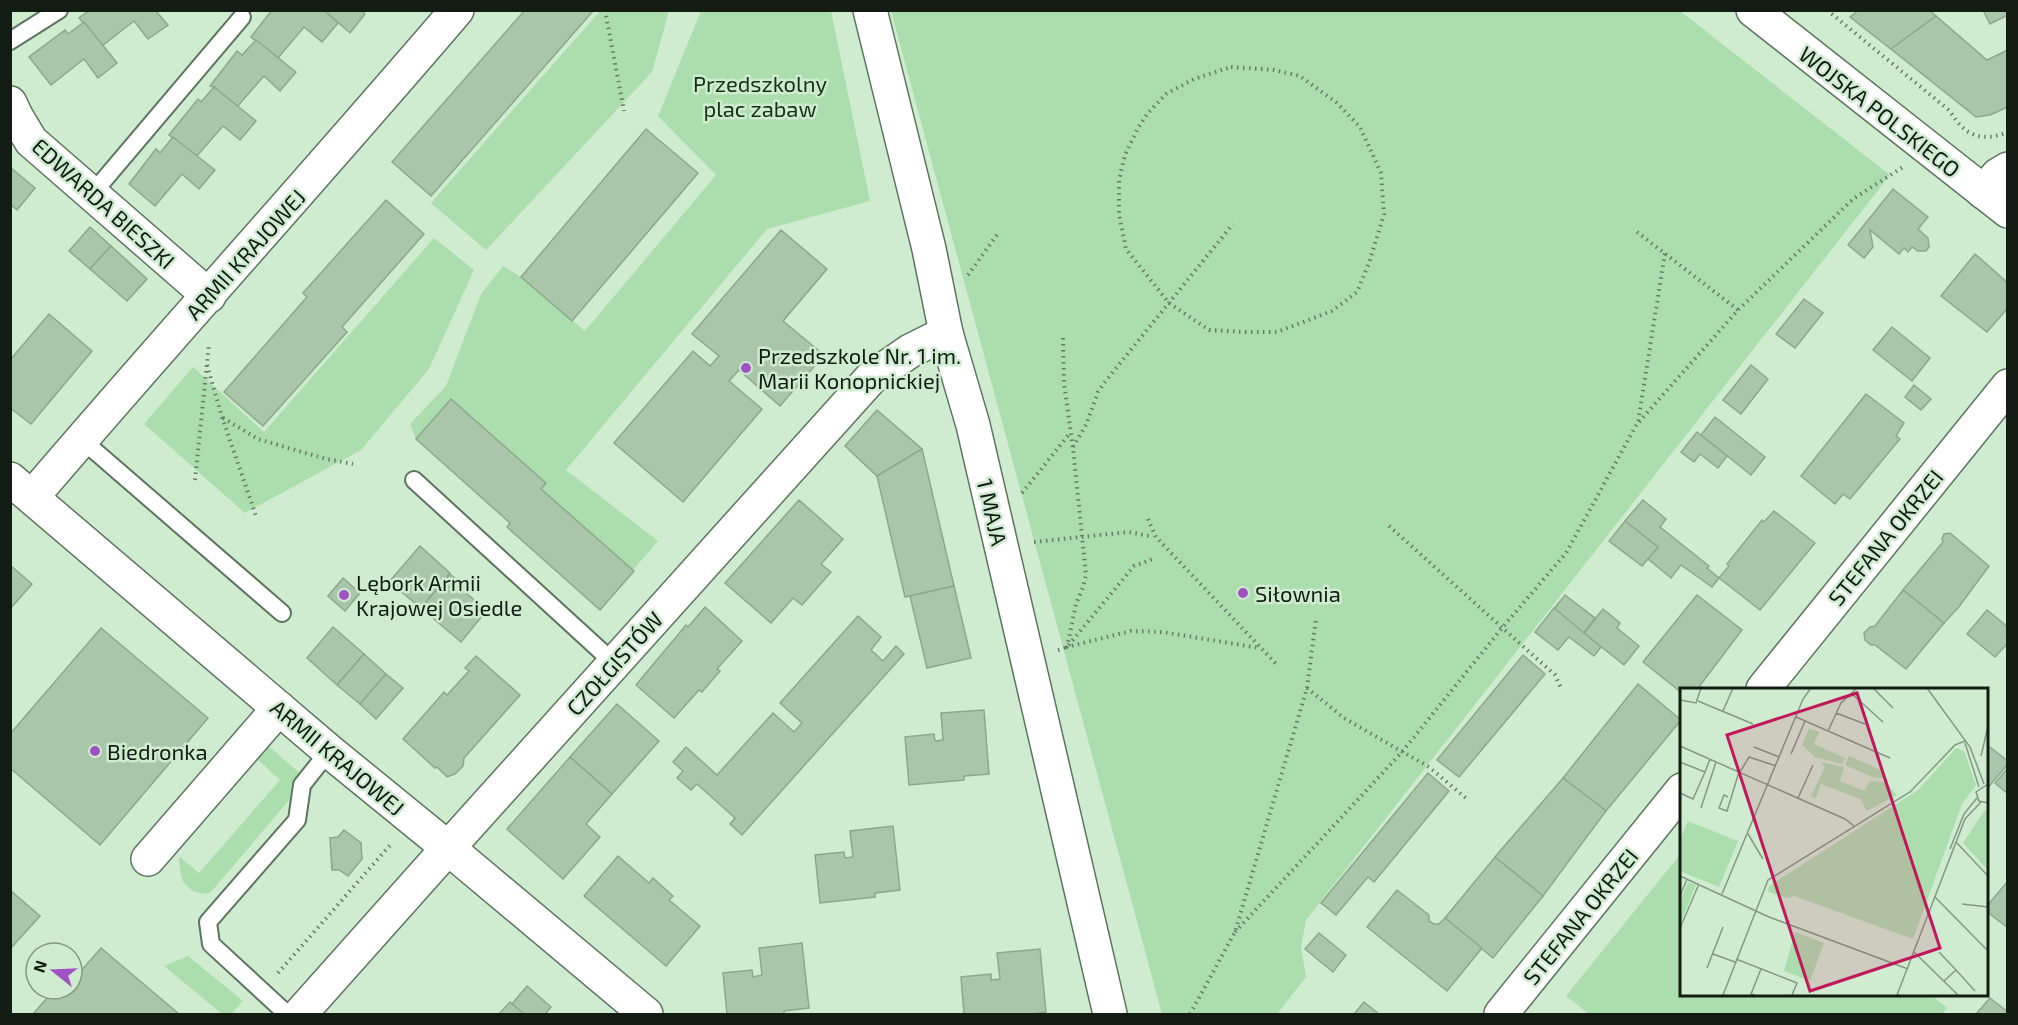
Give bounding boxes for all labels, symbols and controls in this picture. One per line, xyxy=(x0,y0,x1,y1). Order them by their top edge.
street label: WOJSKA POLSKIEGO xyxy=(1794,40,1966,182)
park label: Przedszkolny plac zabaw xyxy=(693,70,827,121)
street label: EDWARDA BIESZKI xyxy=(28,132,180,274)
street label: ARMII KRAJOWEJ xyxy=(180,184,310,324)
place label: Przedszkole Nr. 1 im. Marii Konopnickiej xyxy=(758,342,961,394)
marker: Przedszkole Nr. 1 im. Marii Konopnickiej xyxy=(739,361,753,375)
street label: STEFANA OKRZEI xyxy=(1822,464,1948,610)
street label: 1 MAJA xyxy=(973,476,1013,548)
place label: Lębork Armii Krajowej Osiedle xyxy=(356,569,522,621)
place label: Siłownia xyxy=(1255,580,1341,606)
marker: Siłownia xyxy=(1236,586,1250,600)
marker: Lębork Armii Krajowej Osiedle xyxy=(337,588,351,602)
street label: CZOŁGISTÓW xyxy=(561,606,667,720)
inset map xyxy=(1680,688,1988,995)
street label: ARMII KRAJOWEJ xyxy=(266,694,410,820)
place label: Biedronka xyxy=(107,738,208,764)
marker: Biedronka xyxy=(88,744,102,758)
street label: STEFANA OKRZEI xyxy=(1517,843,1643,989)
north arrow xyxy=(24,941,84,1001)
text: N xyxy=(28,958,50,975)

